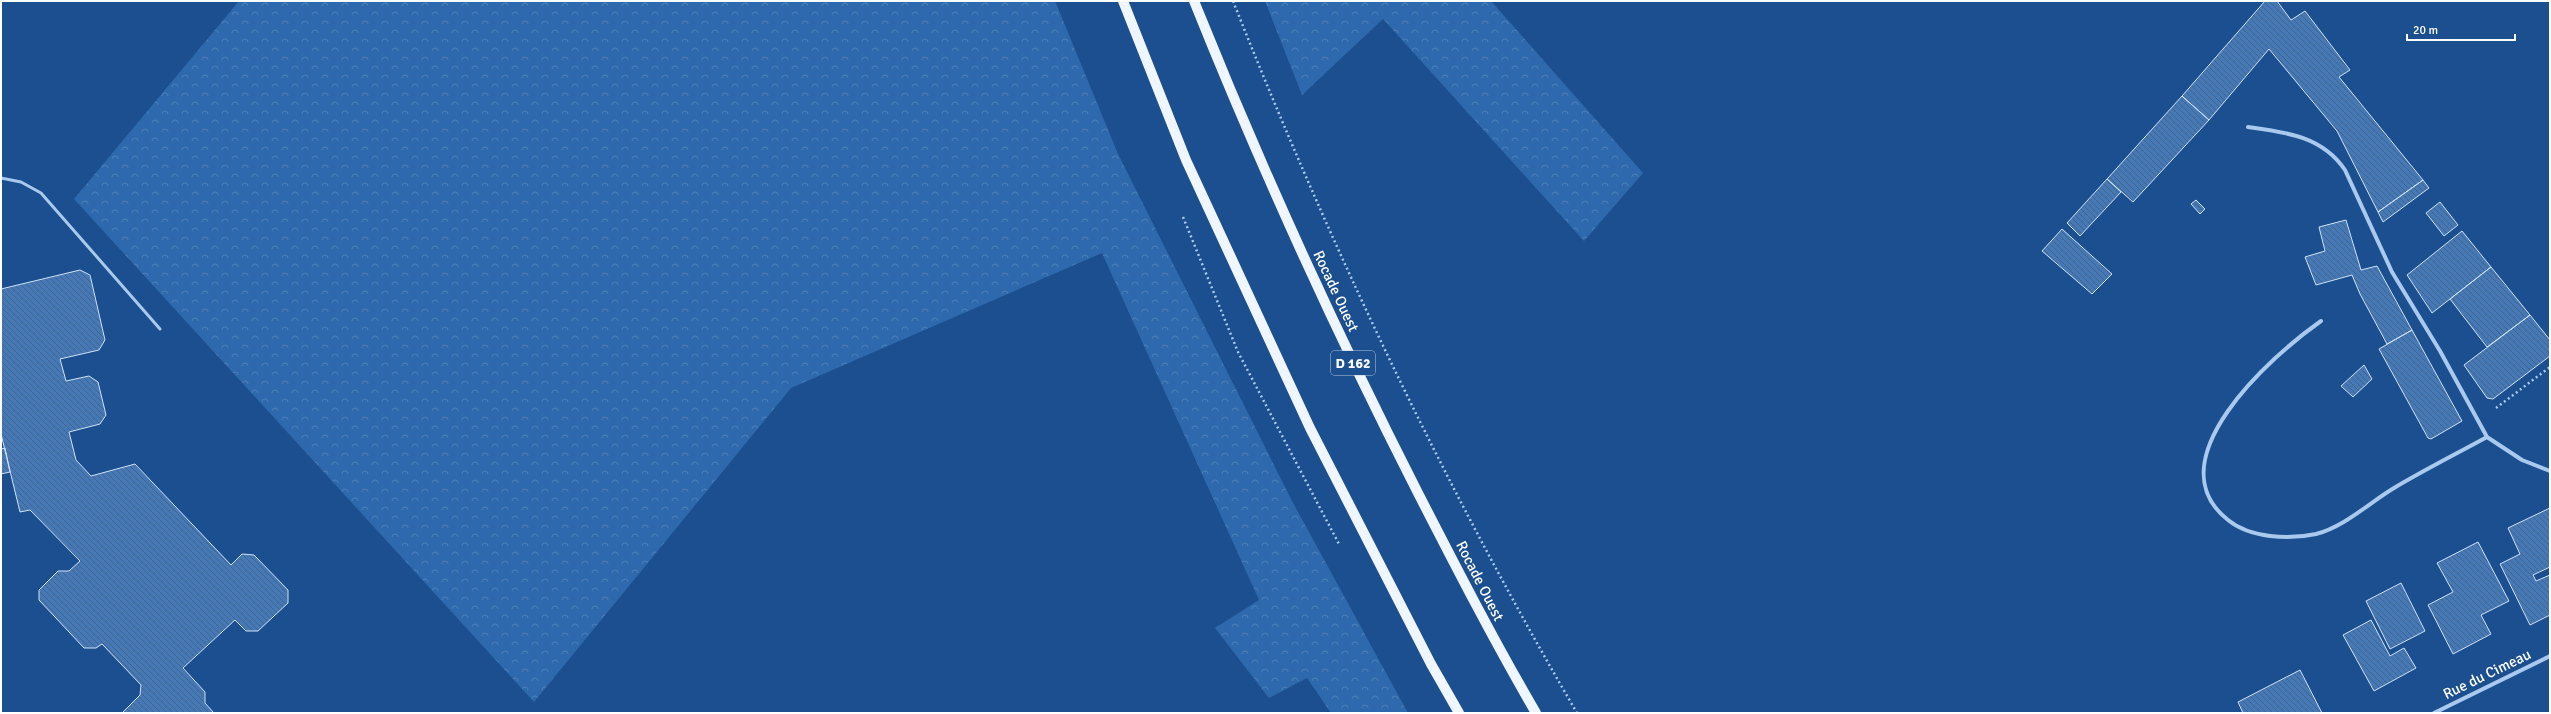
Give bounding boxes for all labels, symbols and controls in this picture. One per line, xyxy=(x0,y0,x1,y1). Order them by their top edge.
scale bar xyxy=(2407,16,2515,42)
text: 20 m xyxy=(2413,23,2438,38)
street label: Rocade Ouest xyxy=(1309,248,1363,334)
road number: D 162 xyxy=(1331,351,1375,375)
street label: Rocade Ouest xyxy=(1452,538,1508,624)
street label: Rue du Cimeau xyxy=(2440,645,2534,703)

